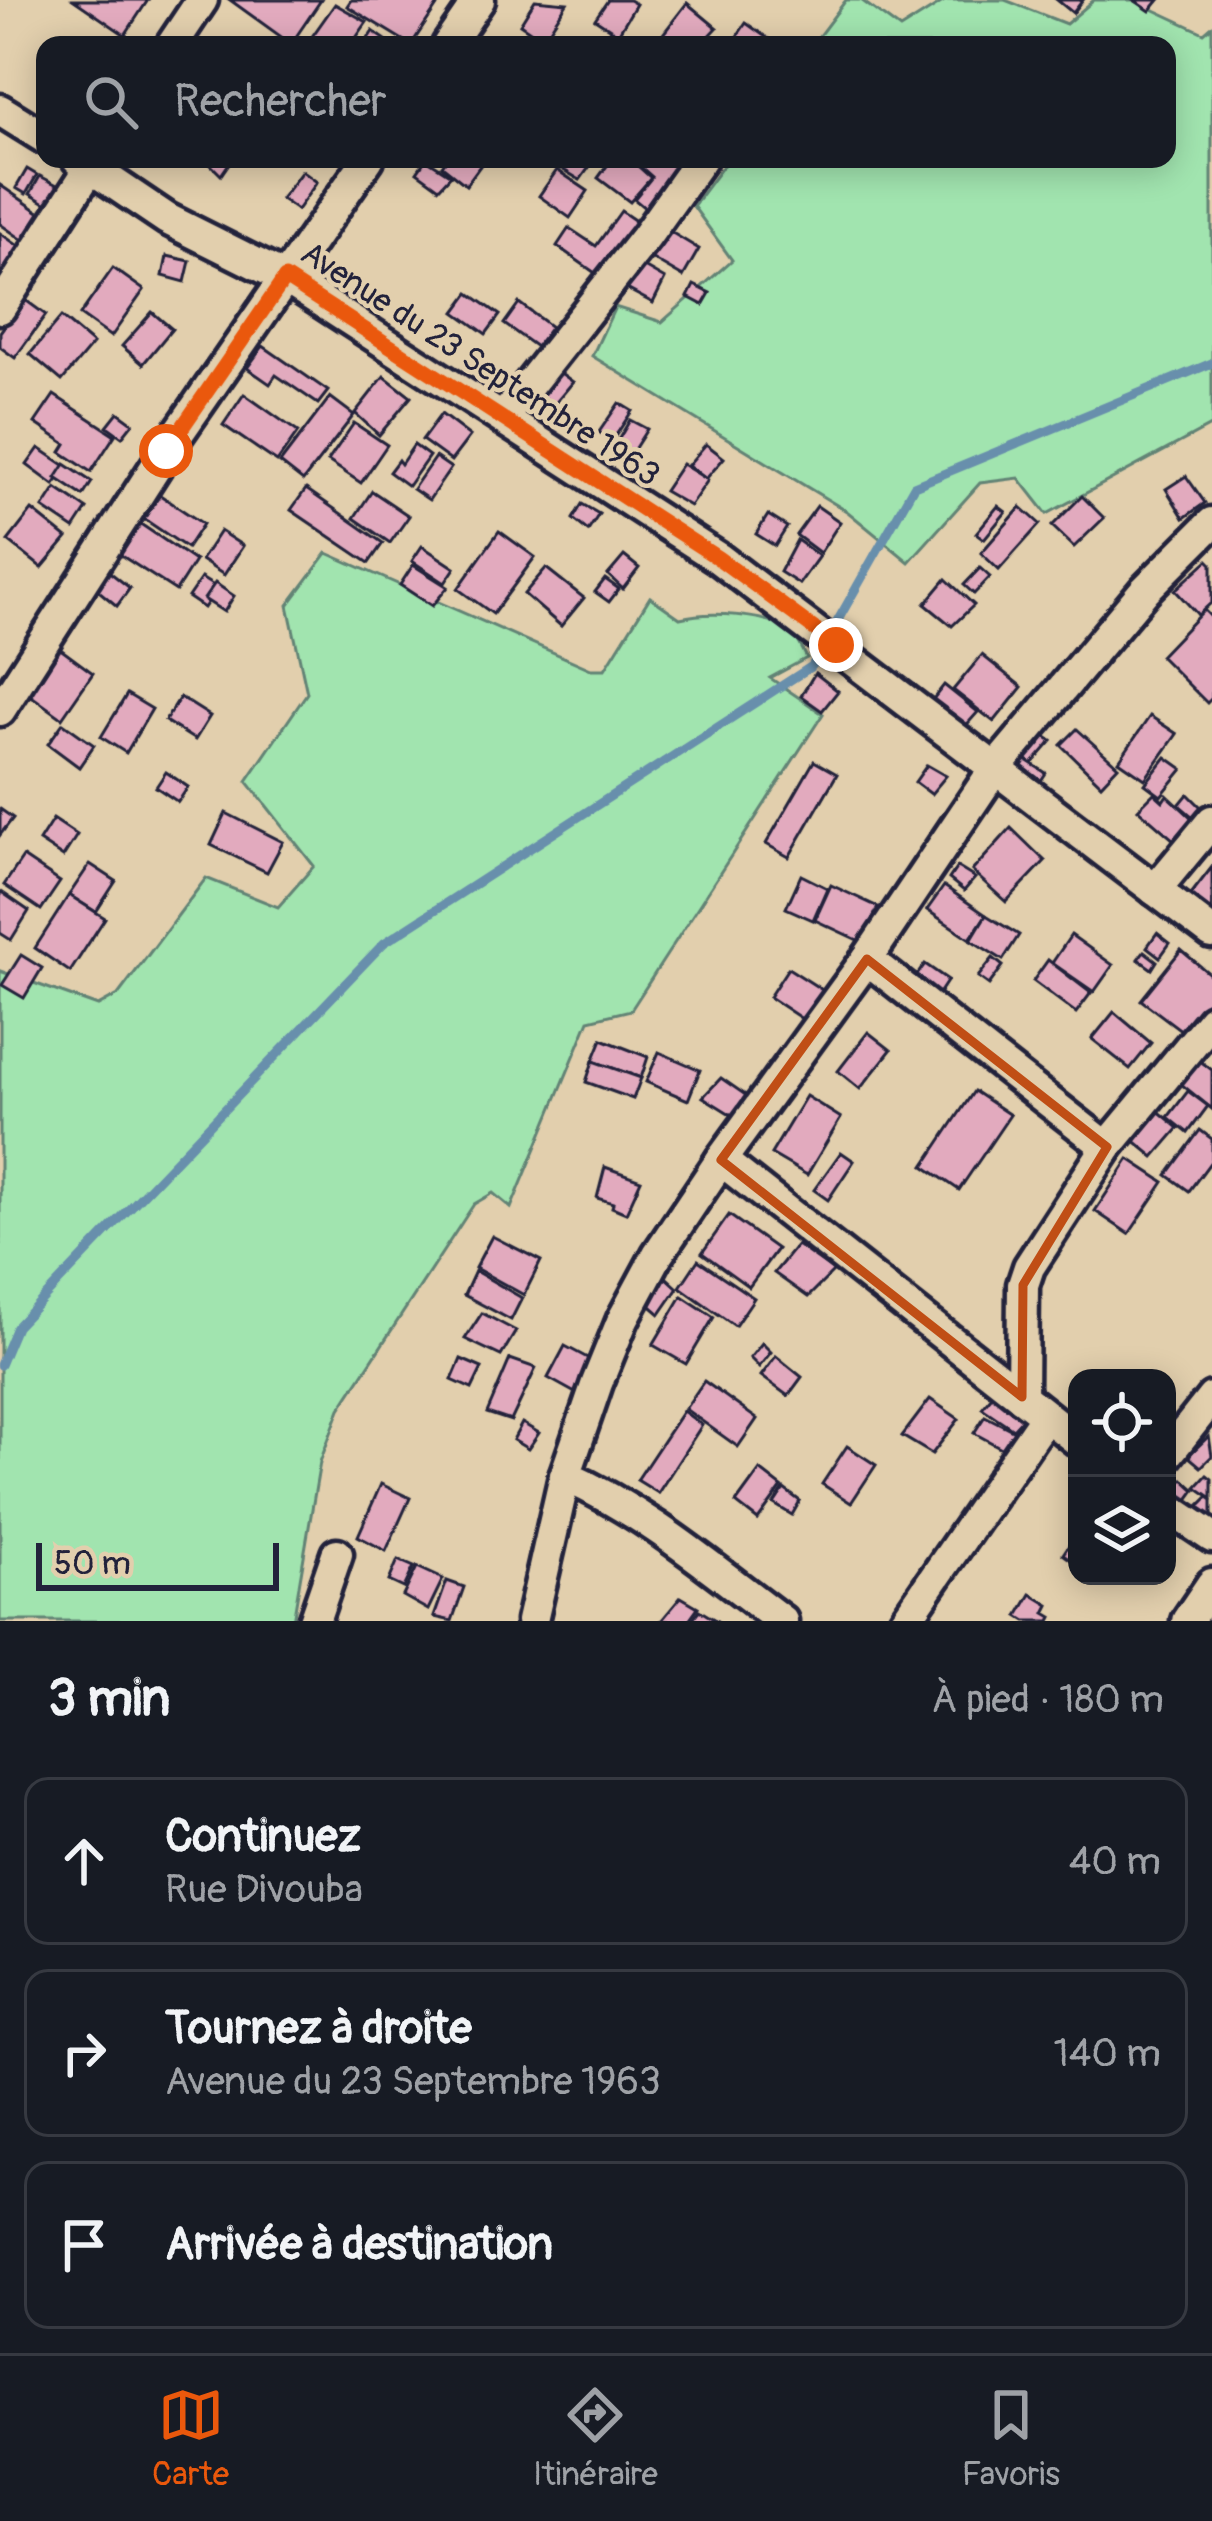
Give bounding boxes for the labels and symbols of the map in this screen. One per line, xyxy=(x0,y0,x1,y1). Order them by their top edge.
street label: Avenue du 23 Septembre 1963 xyxy=(293,233,667,496)
route start xyxy=(139,424,193,478)
route end xyxy=(809,618,863,672)
scale bar xyxy=(36,1537,279,1590)

